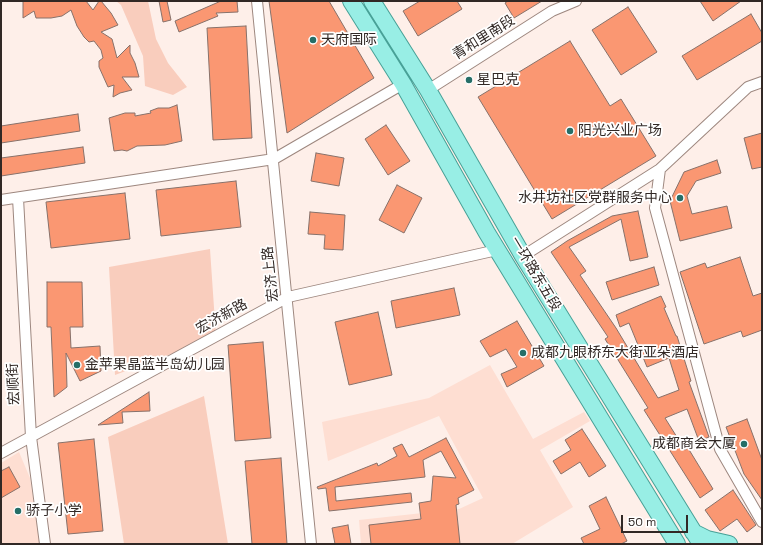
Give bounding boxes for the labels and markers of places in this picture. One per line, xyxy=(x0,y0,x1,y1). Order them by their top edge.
place label: 天府国际 xyxy=(321,32,377,48)
marker: 天府国际 xyxy=(308,35,318,45)
place label: 星巴克 xyxy=(477,72,519,88)
marker: 星巴克 xyxy=(464,75,474,85)
place label: 阳光兴业广场 xyxy=(578,123,662,139)
marker: 阳光兴业广场 xyxy=(565,126,575,136)
place label: 水井坊社区党群服务中心 xyxy=(518,190,672,206)
marker: 水井坊社区党群服务中心 xyxy=(675,193,685,203)
place label: 成都九眼桥东大街亚朵酒店 xyxy=(531,345,699,361)
marker: 成都九眼桥东大街亚朵酒店 xyxy=(518,348,528,358)
place label: 金苹果晶蓝半岛幼儿园 xyxy=(85,357,225,373)
marker: 金苹果晶蓝半岛幼儿园 xyxy=(72,360,82,370)
place label: 成都商会大厦 xyxy=(652,436,736,452)
marker: 成都商会大厦 xyxy=(739,439,749,449)
place label: 骄子小学 xyxy=(26,503,82,519)
marker: 骄子小学 xyxy=(13,506,23,516)

